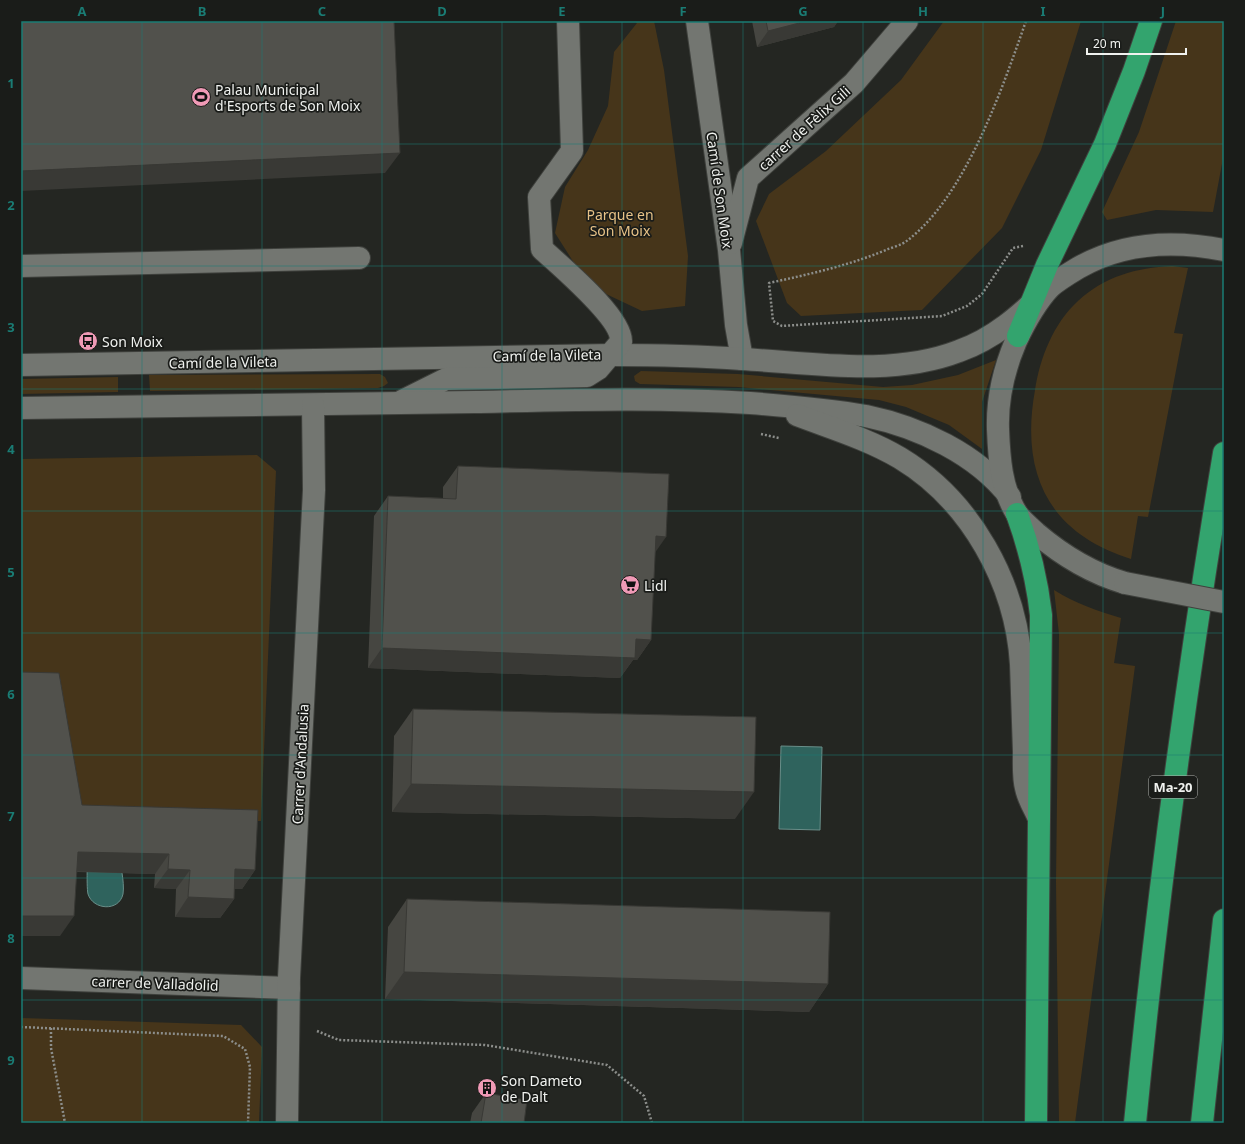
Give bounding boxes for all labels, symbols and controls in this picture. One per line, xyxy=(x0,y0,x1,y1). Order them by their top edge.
text: A xyxy=(78,2,87,20)
text: B xyxy=(198,2,206,20)
text: C xyxy=(318,2,326,20)
text: D xyxy=(437,2,447,20)
text: E xyxy=(558,2,566,20)
text: F xyxy=(679,2,687,20)
text: G xyxy=(798,2,808,20)
text: H xyxy=(918,2,928,20)
text: I xyxy=(1040,2,1046,20)
text: J xyxy=(1160,2,1165,20)
scale bar xyxy=(1087,30,1186,56)
text: 20 m xyxy=(1093,35,1121,52)
text: 1 xyxy=(7,74,15,92)
place label: Palau Municipal d'Esports de Son Moix xyxy=(215,80,361,115)
street label: carrer de Fèlix Gili xyxy=(754,82,854,174)
sports icon: Palau Municipal d'Esports de Son Moix xyxy=(190,86,212,108)
street label: Camí de Son Moix xyxy=(702,130,738,250)
text: 2 xyxy=(7,196,15,214)
park label: Parque en Son Moix xyxy=(586,205,654,240)
text: 3 xyxy=(7,318,15,336)
bus stop icon: Son Moix xyxy=(77,330,99,352)
place label: Son Moix xyxy=(102,332,163,351)
street label: Camí de la Vileta xyxy=(492,345,602,365)
street label: Camí de la Vileta xyxy=(168,352,278,372)
text: 4 xyxy=(7,440,15,458)
text: 5 xyxy=(7,563,15,581)
supermarket icon: Lidl xyxy=(619,574,641,596)
place label: Lidl xyxy=(644,576,667,595)
text: 6 xyxy=(7,685,15,703)
street label: Carrer d'Andalusia xyxy=(287,703,313,825)
road number: Ma-20 xyxy=(1149,776,1197,798)
text: 7 xyxy=(7,807,15,825)
text: 8 xyxy=(7,929,15,947)
street label: carrer de Valladolid xyxy=(91,971,219,995)
text: 9 xyxy=(7,1051,15,1069)
place label: Son Dameto de Dalt xyxy=(501,1071,582,1106)
building icon: Son Dameto de Dalt xyxy=(476,1077,498,1099)

